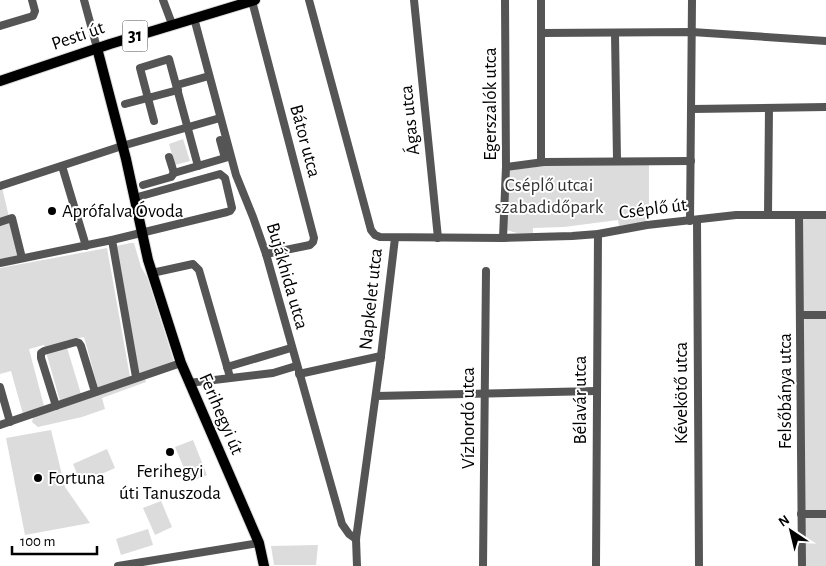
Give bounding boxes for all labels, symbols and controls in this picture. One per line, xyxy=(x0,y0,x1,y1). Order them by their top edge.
street label: Pesti út xyxy=(49,18,107,54)
road number: 31 xyxy=(122,20,148,52)
street label: Egerszalók utca xyxy=(481,47,500,161)
street label: Ágas utca xyxy=(395,84,423,156)
street label: Bátor utca xyxy=(286,103,324,180)
park label: Cséplő utcai szabadidőpark xyxy=(495,176,604,217)
street label: Cséplő út xyxy=(618,195,688,223)
place label: Aprófalva Óvoda xyxy=(62,200,184,221)
marker: Aprófalva Óvoda xyxy=(46,205,58,217)
street label: Bujákhida utca xyxy=(263,221,311,332)
street label: Napkelet utca xyxy=(356,247,386,351)
street label: Felsőbánya utca xyxy=(776,333,795,449)
street label: Kévekötő utca xyxy=(672,341,691,444)
street label: Bélavár utca xyxy=(571,355,590,444)
street label: Vízhordó utca xyxy=(459,367,478,469)
street label: Ferihegyi út xyxy=(195,371,247,457)
marker: Ferihegyi úti Tanuszoda xyxy=(164,446,176,458)
place label: Ferihegyi úti Tanuszoda xyxy=(119,462,221,503)
place label: Fortuna xyxy=(48,469,105,488)
marker: Fortuna xyxy=(32,472,44,484)
north arrow xyxy=(766,506,816,556)
text: N xyxy=(776,513,792,530)
scale bar xyxy=(12,524,98,556)
text: 100 m xyxy=(20,534,55,549)

